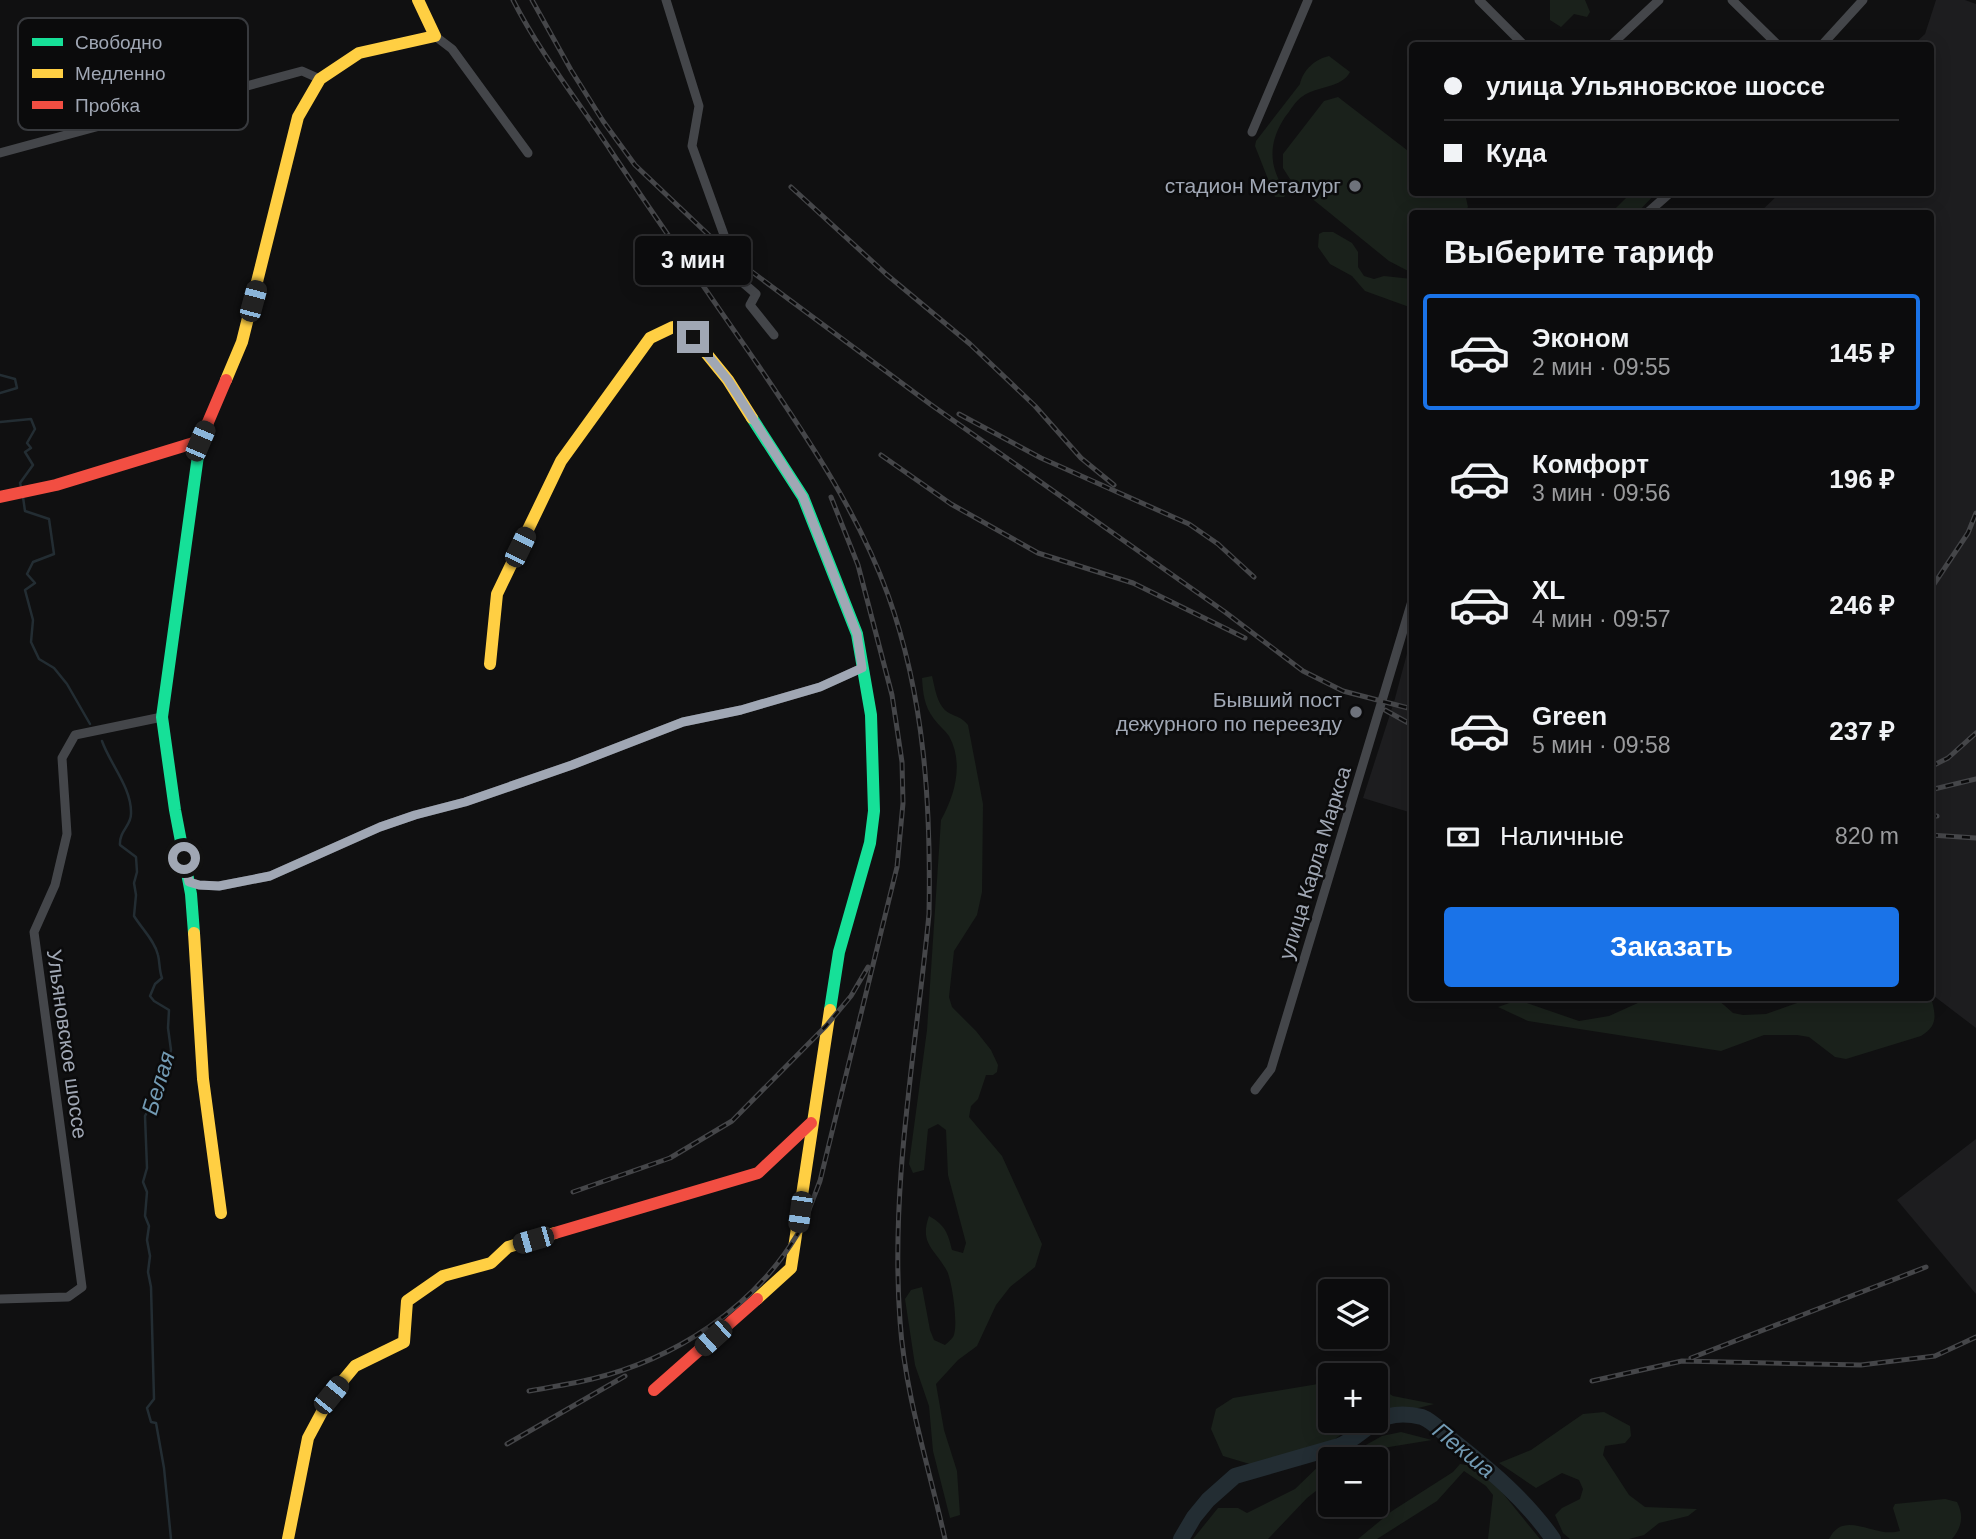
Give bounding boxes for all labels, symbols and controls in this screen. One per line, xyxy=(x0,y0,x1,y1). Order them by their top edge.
legend xyxy=(18,18,248,130)
text: Свободно xyxy=(75,32,162,53)
text: Медленно xyxy=(75,63,165,84)
text: улица Ульяновское шоссе xyxy=(1486,71,1825,101)
text: Пробка xyxy=(75,95,140,116)
text: Куда xyxy=(1486,138,1547,168)
place label: стадион Металург xyxy=(1165,174,1341,197)
marker: стадион Металург xyxy=(1347,178,1363,194)
text: Выберите тариф xyxy=(1444,234,1714,270)
callout: 3 мин xyxy=(635,236,751,284)
text: 3 мин xyxy=(661,247,725,273)
car xyxy=(238,278,269,324)
route end xyxy=(677,321,709,353)
icon: car xyxy=(1448,321,1511,384)
text: Эконом xyxy=(1532,323,1630,353)
text: 145 ₽ xyxy=(1829,338,1895,368)
text: 2 мин · 09:55 xyxy=(1532,354,1671,380)
car xyxy=(183,418,218,464)
icon: car xyxy=(1448,447,1511,510)
text: Комфорт xyxy=(1532,449,1649,479)
text: 196 ₽ xyxy=(1829,464,1895,494)
text: 3 мин · 09:56 xyxy=(1532,480,1671,506)
car xyxy=(502,524,539,570)
icon: car xyxy=(1448,573,1511,636)
text: XL xyxy=(1532,575,1565,605)
text: 246 ₽ xyxy=(1829,590,1895,620)
text: 4 мин · 09:57 xyxy=(1532,606,1671,632)
place label: Бывший пост дежурного по переезду xyxy=(1116,688,1342,735)
icon: car xyxy=(1448,699,1511,762)
text: Green xyxy=(1532,701,1607,731)
marker: Бывший пост дежурного по переезду xyxy=(1348,704,1364,720)
text: 237 ₽ xyxy=(1829,716,1895,746)
text: 5 мин · 09:58 xyxy=(1532,732,1671,758)
street label: улица Карла Маркса xyxy=(1274,763,1355,962)
icon: cash xyxy=(1444,818,1482,856)
text: Наличные xyxy=(1500,821,1624,851)
text: 820 m xyxy=(1835,823,1899,849)
route start xyxy=(168,842,200,874)
button: Заказать xyxy=(1444,907,1899,987)
street label: Ульяновское шоссе xyxy=(43,948,92,1140)
water label: Белая xyxy=(136,1048,180,1118)
car xyxy=(787,1190,814,1234)
car xyxy=(510,1224,557,1256)
map controls xyxy=(1318,1279,1388,1517)
button: layers xyxy=(1318,1279,1388,1349)
car xyxy=(691,1316,736,1360)
button: + xyxy=(1318,1363,1388,1433)
car xyxy=(310,1372,353,1418)
water label: Пекша xyxy=(1428,1417,1500,1483)
button: − xyxy=(1318,1447,1388,1517)

